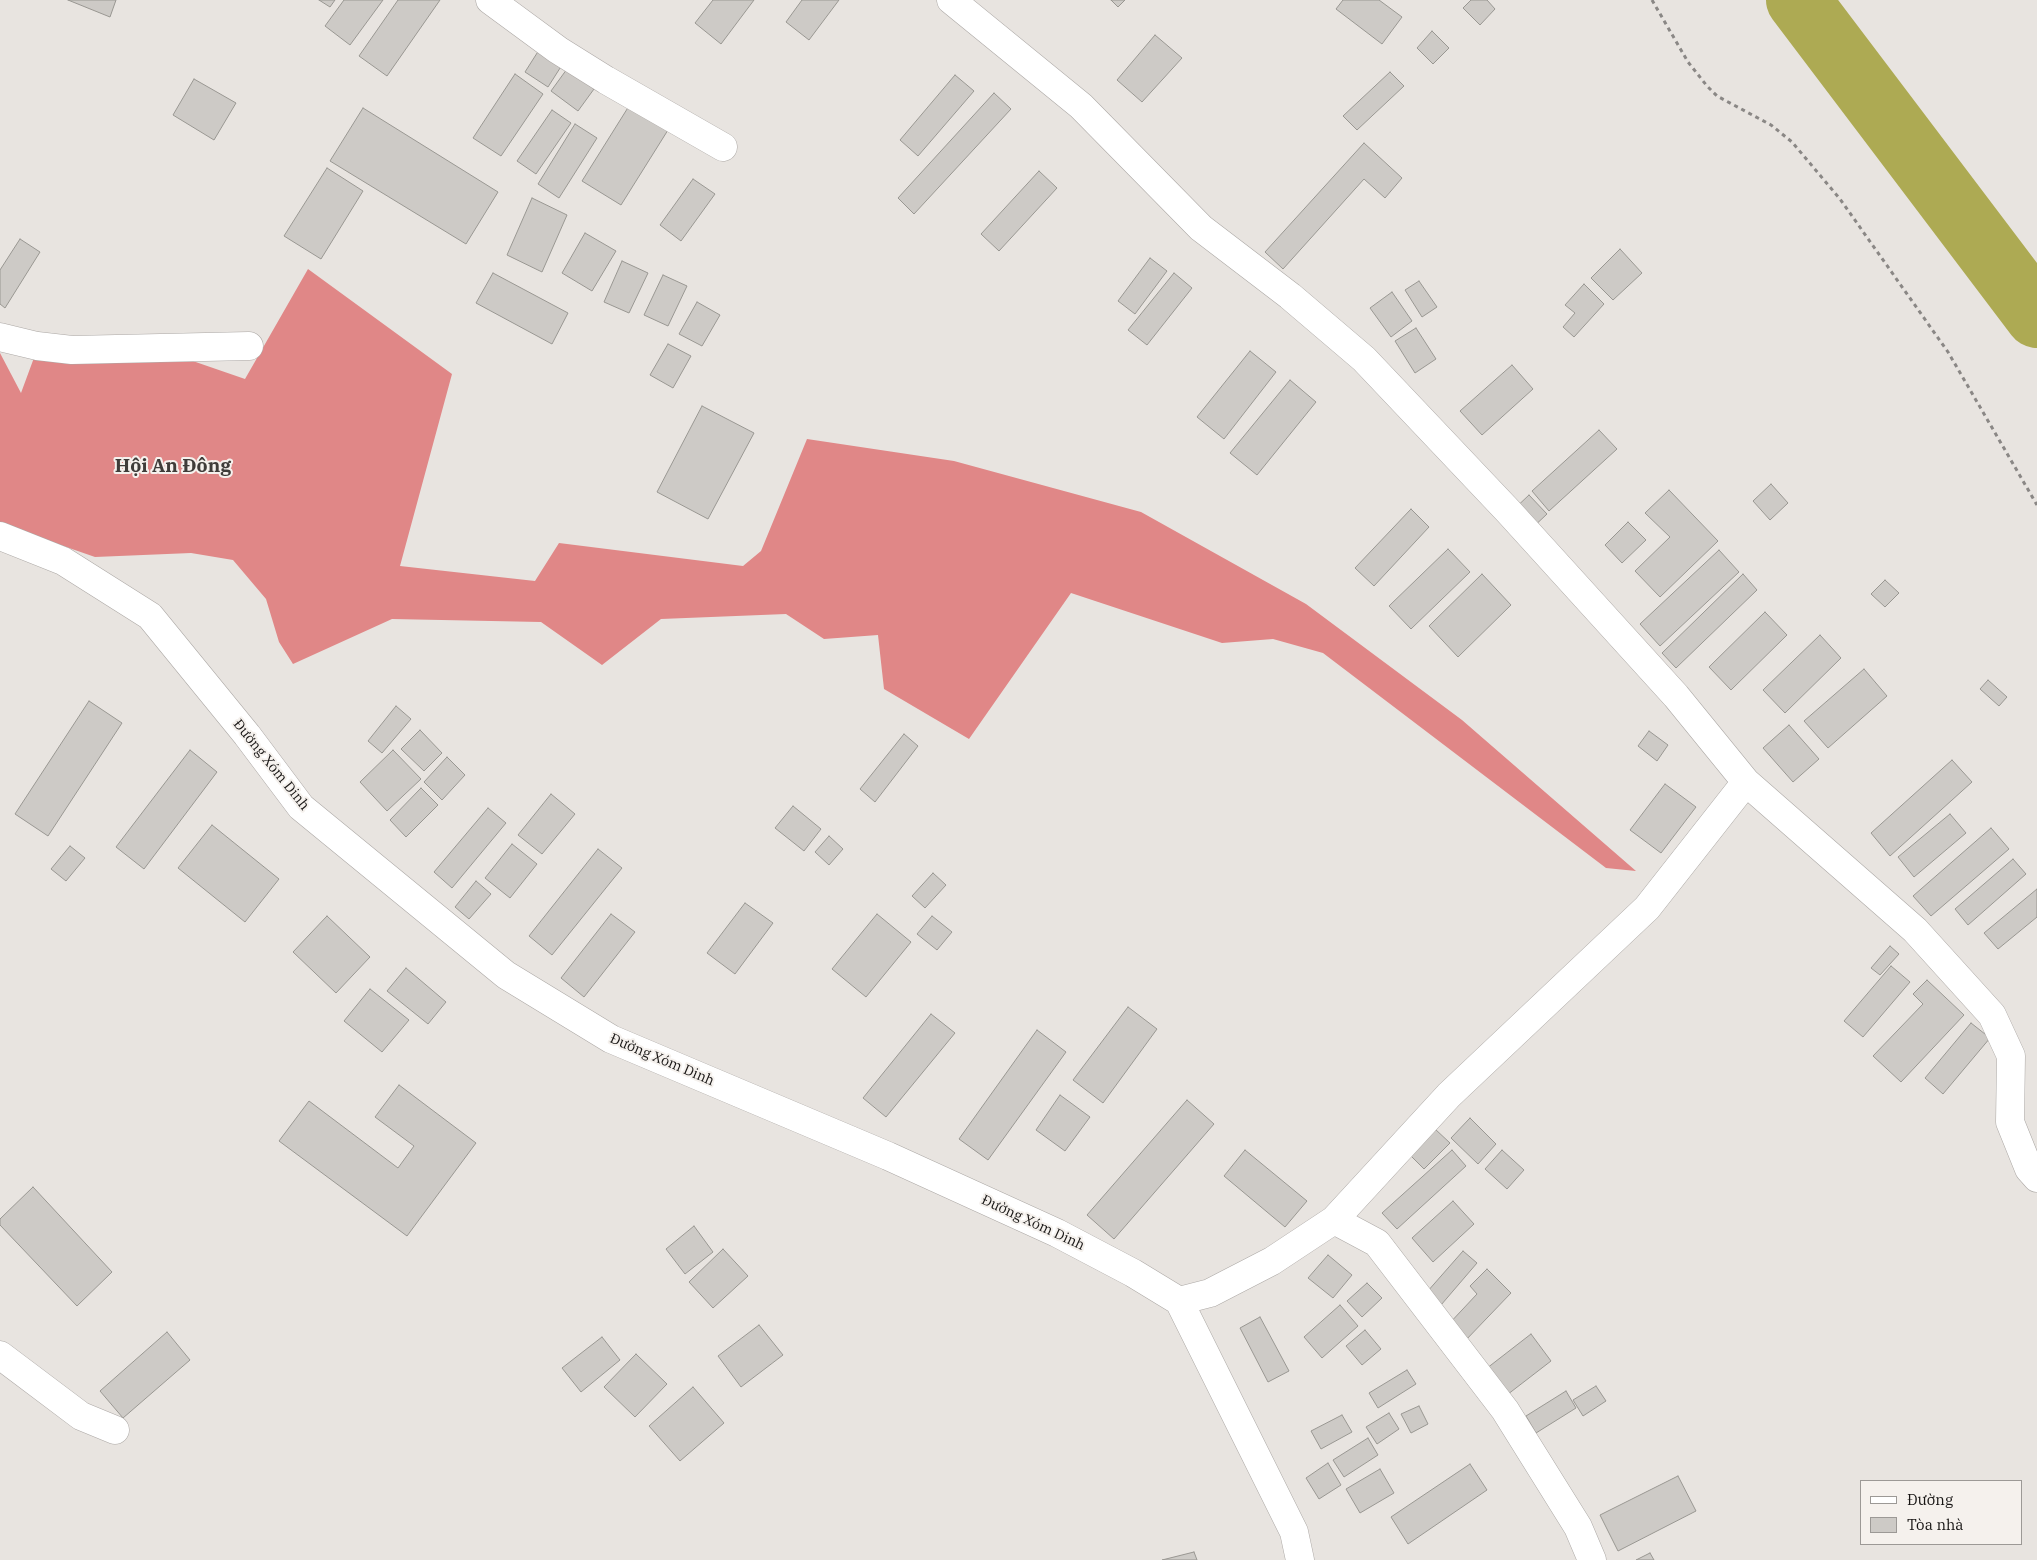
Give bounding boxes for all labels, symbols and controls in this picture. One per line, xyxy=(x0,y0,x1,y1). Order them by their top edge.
district label: Hội An Đông xyxy=(115,456,231,478)
street label: Đường Xóm Dinh xyxy=(229,716,313,814)
street label: Đường Xóm Dinh xyxy=(607,1030,717,1090)
street label: Đường Xóm Dinh xyxy=(979,1192,1087,1254)
legend xyxy=(1860,1480,2022,1545)
text: Đường xyxy=(1907,1490,1953,1509)
text: Tòa nhà xyxy=(1907,1515,1964,1534)

